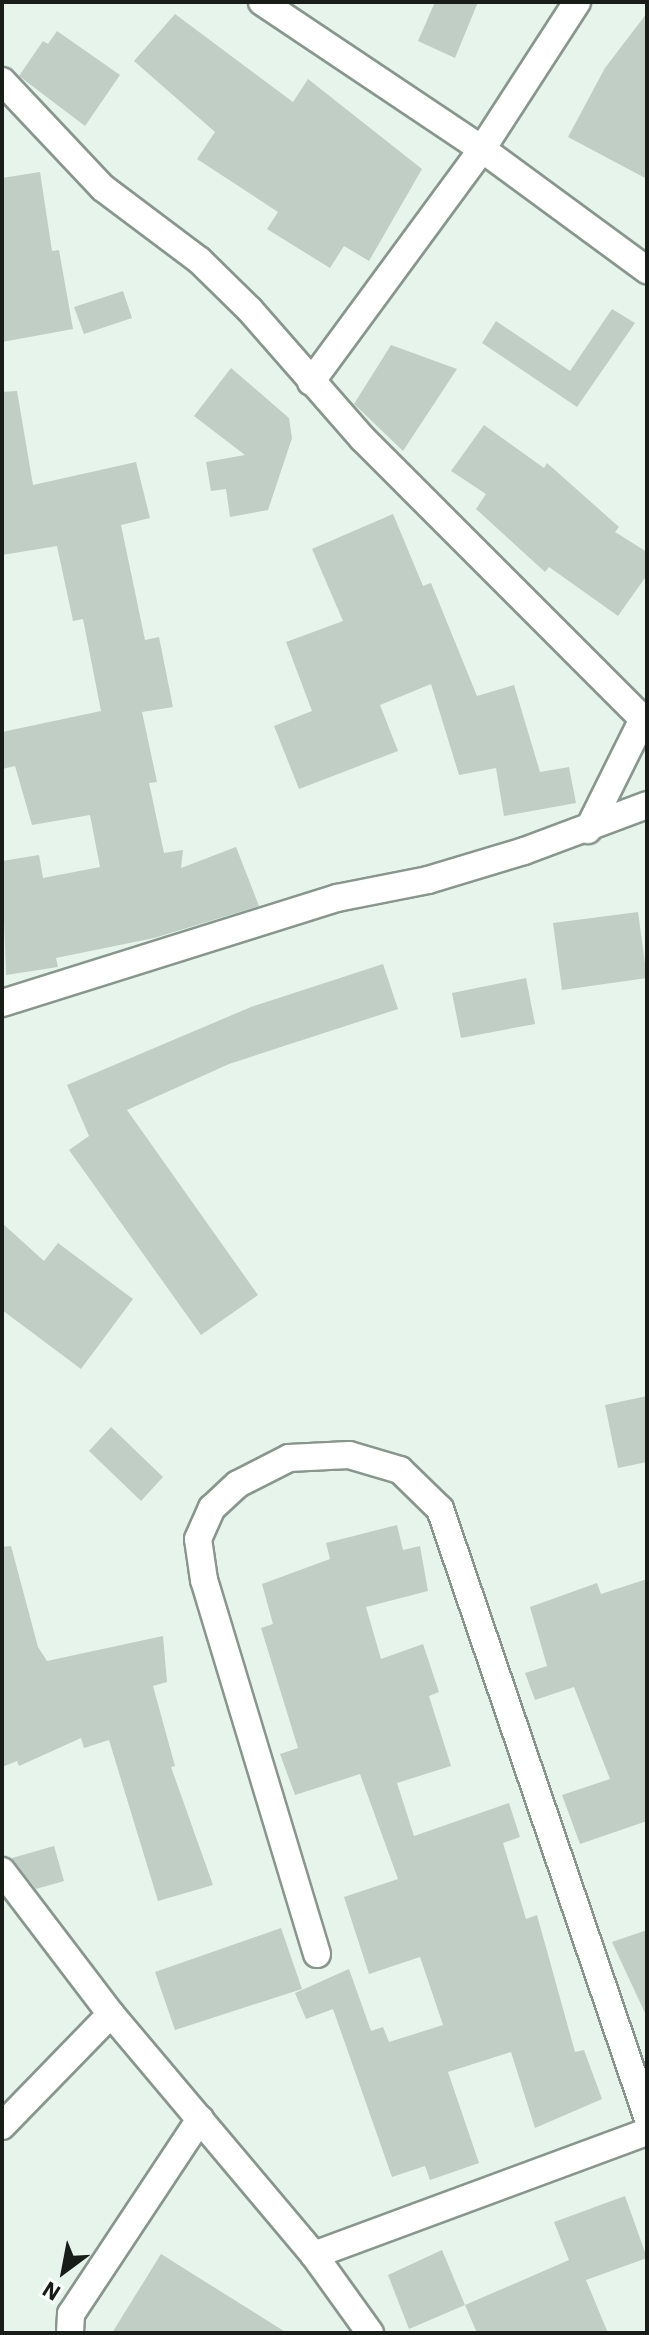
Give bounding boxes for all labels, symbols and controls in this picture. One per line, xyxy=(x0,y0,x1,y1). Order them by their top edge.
north arrow xyxy=(24,2231,104,2311)
text: N xyxy=(37,2275,65,2308)

